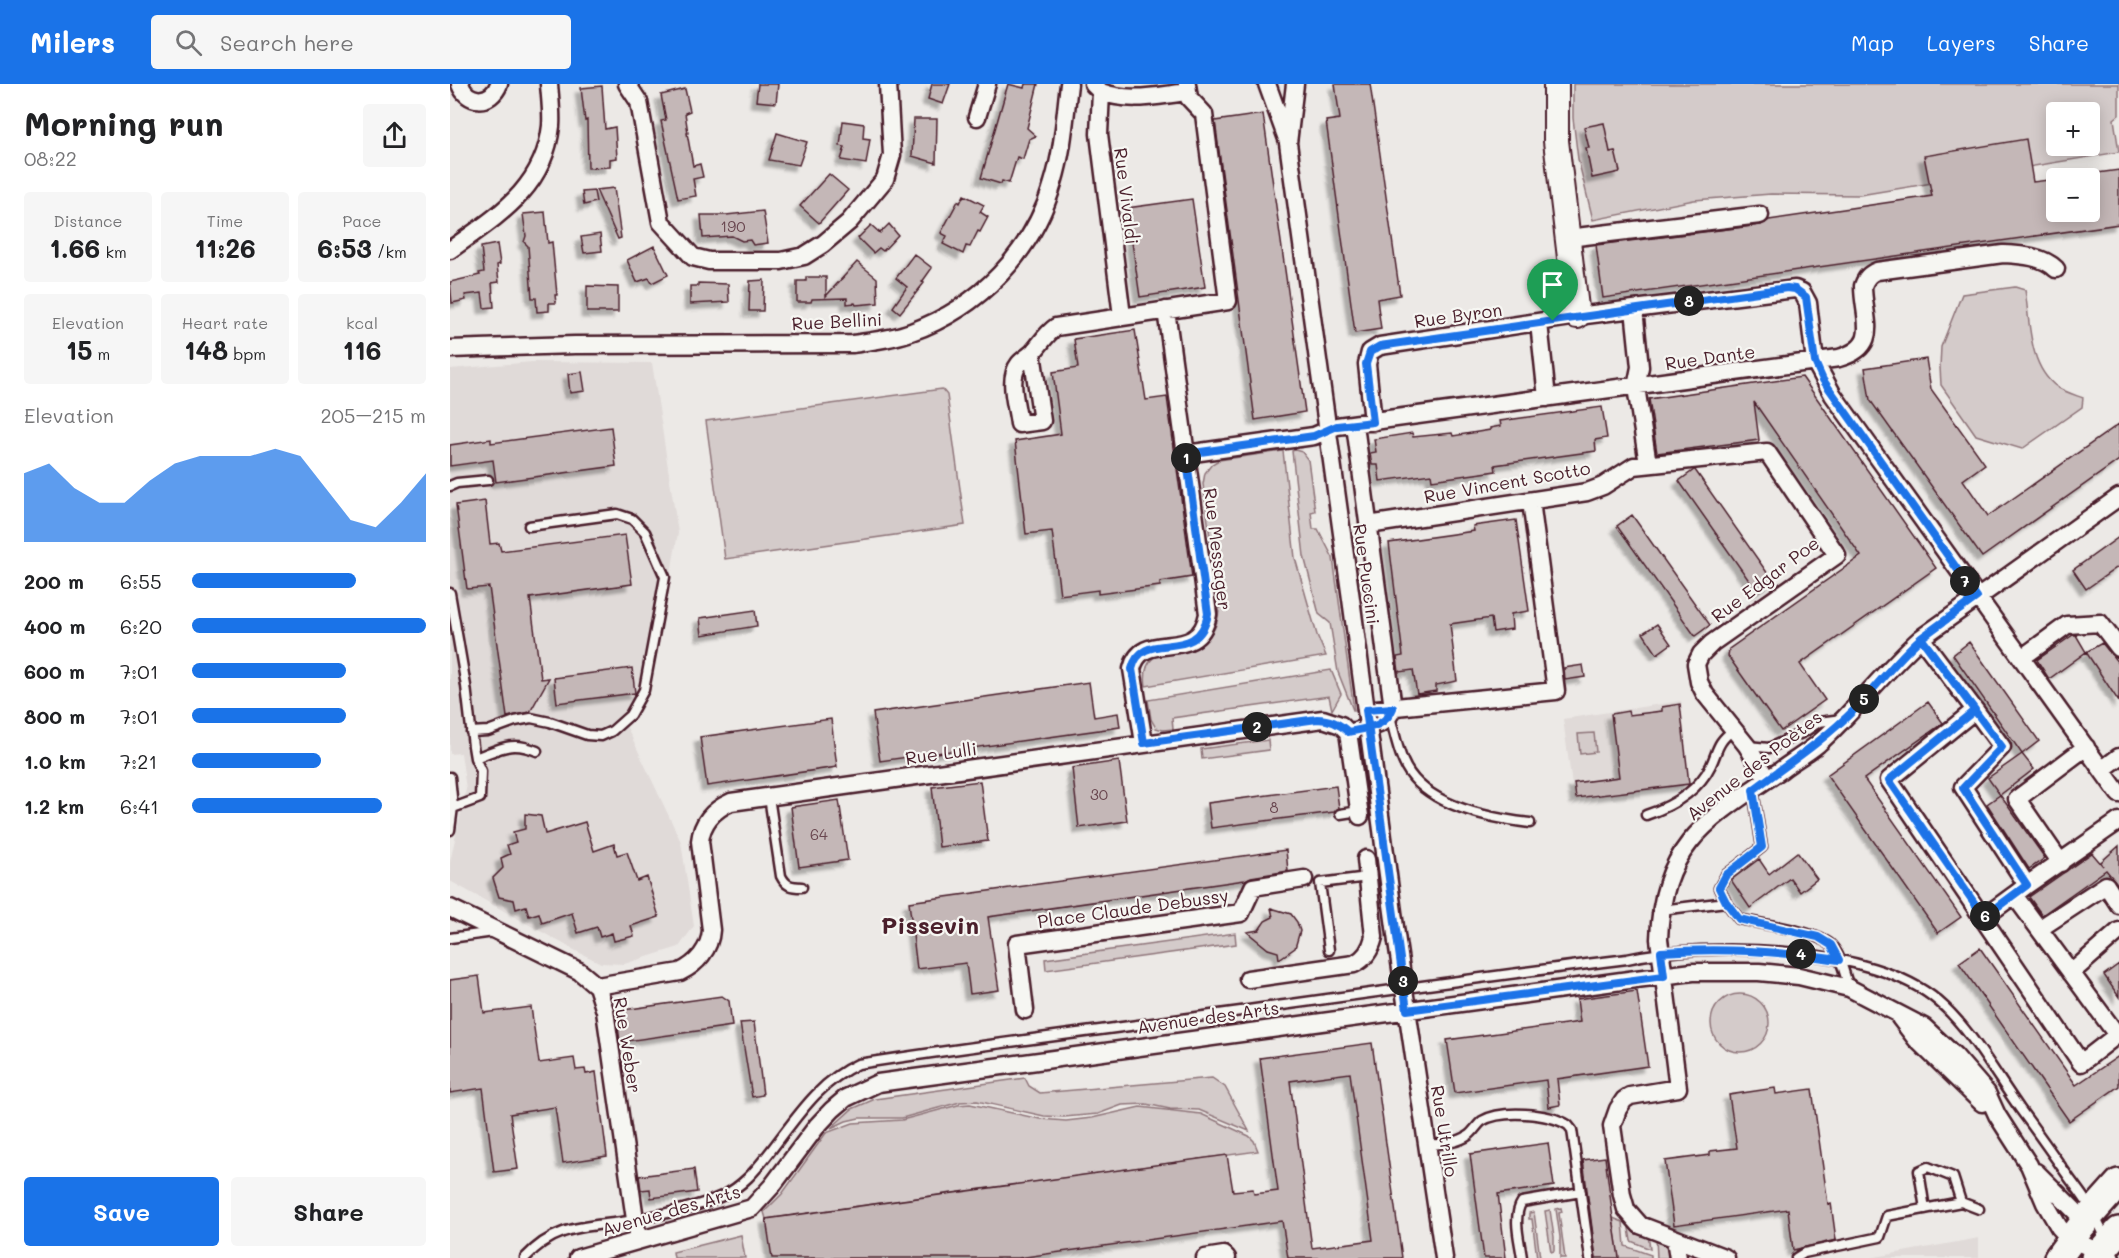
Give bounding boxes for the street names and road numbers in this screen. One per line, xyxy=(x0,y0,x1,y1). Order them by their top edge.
street label: Rue Vivaldi xyxy=(1109,146,1145,246)
street label: Rue Byron xyxy=(1412,297,1504,333)
street label: Rue Bellini xyxy=(791,307,883,335)
street label: Rue Dante xyxy=(1663,339,1757,375)
street label: Rue Vincent Scotto xyxy=(1422,455,1592,508)
street label: Rue Messager xyxy=(1199,486,1237,612)
street label: Rue Puccini xyxy=(1348,522,1386,626)
street label: Rue Edgar Poe xyxy=(1706,531,1824,627)
street label: Avenue des Poètes xyxy=(1681,705,1827,825)
street label: Rue Lulli xyxy=(904,736,978,770)
street label: Place Claude Debussy xyxy=(1036,883,1230,933)
street label: Rue Weber xyxy=(609,995,647,1095)
street label: Avenue des Arts xyxy=(1135,995,1281,1039)
street label: Rue Utrillo xyxy=(1426,1083,1464,1179)
street label: Avenue des Arts xyxy=(599,1179,743,1241)

